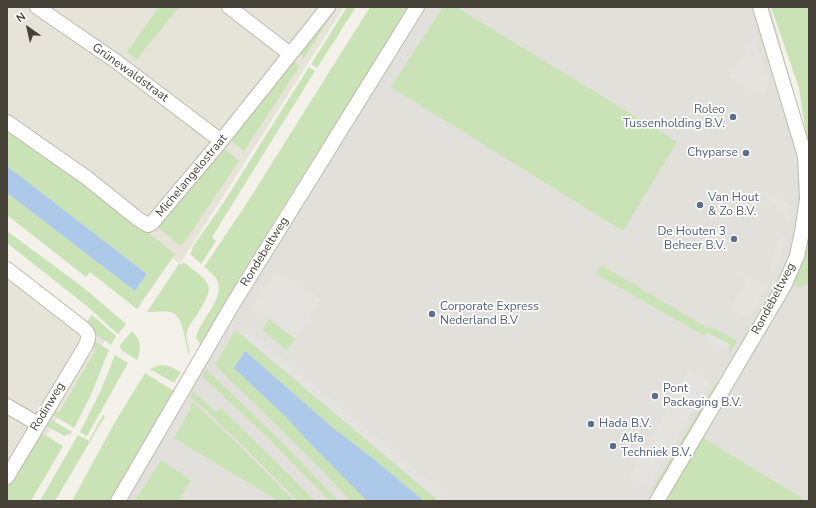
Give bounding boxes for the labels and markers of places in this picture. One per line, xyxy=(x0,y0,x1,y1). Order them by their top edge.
place label: Roleo Tussenholding B.V. xyxy=(623,103,725,131)
marker: Roleo Tussenholding B.V. xyxy=(728,112,738,122)
place label: Chyparse xyxy=(687,146,738,160)
marker: Chyparse xyxy=(741,148,751,158)
place label: Van Hout & Zo B.V. xyxy=(708,191,759,219)
marker: Van Hout & Zo B.V. xyxy=(695,200,705,210)
place label: De Houten 3 Beheer B.V. xyxy=(657,225,726,253)
marker: De Houten 3 Beheer B.V. xyxy=(729,234,739,244)
place label: Corporate Express Nederland B.V xyxy=(440,300,539,328)
marker: Corporate Express Nederland B.V xyxy=(427,309,437,319)
place label: Pont Packaging B.V. xyxy=(663,382,742,410)
marker: Pont Packaging B.V. xyxy=(650,391,660,401)
place label: Hada B.V. xyxy=(599,417,651,431)
marker: Hada B.V. xyxy=(586,419,596,429)
place label: Alfa Techniek B.V. xyxy=(621,432,692,460)
marker: Alfa Techniek B.V. xyxy=(608,441,618,451)

